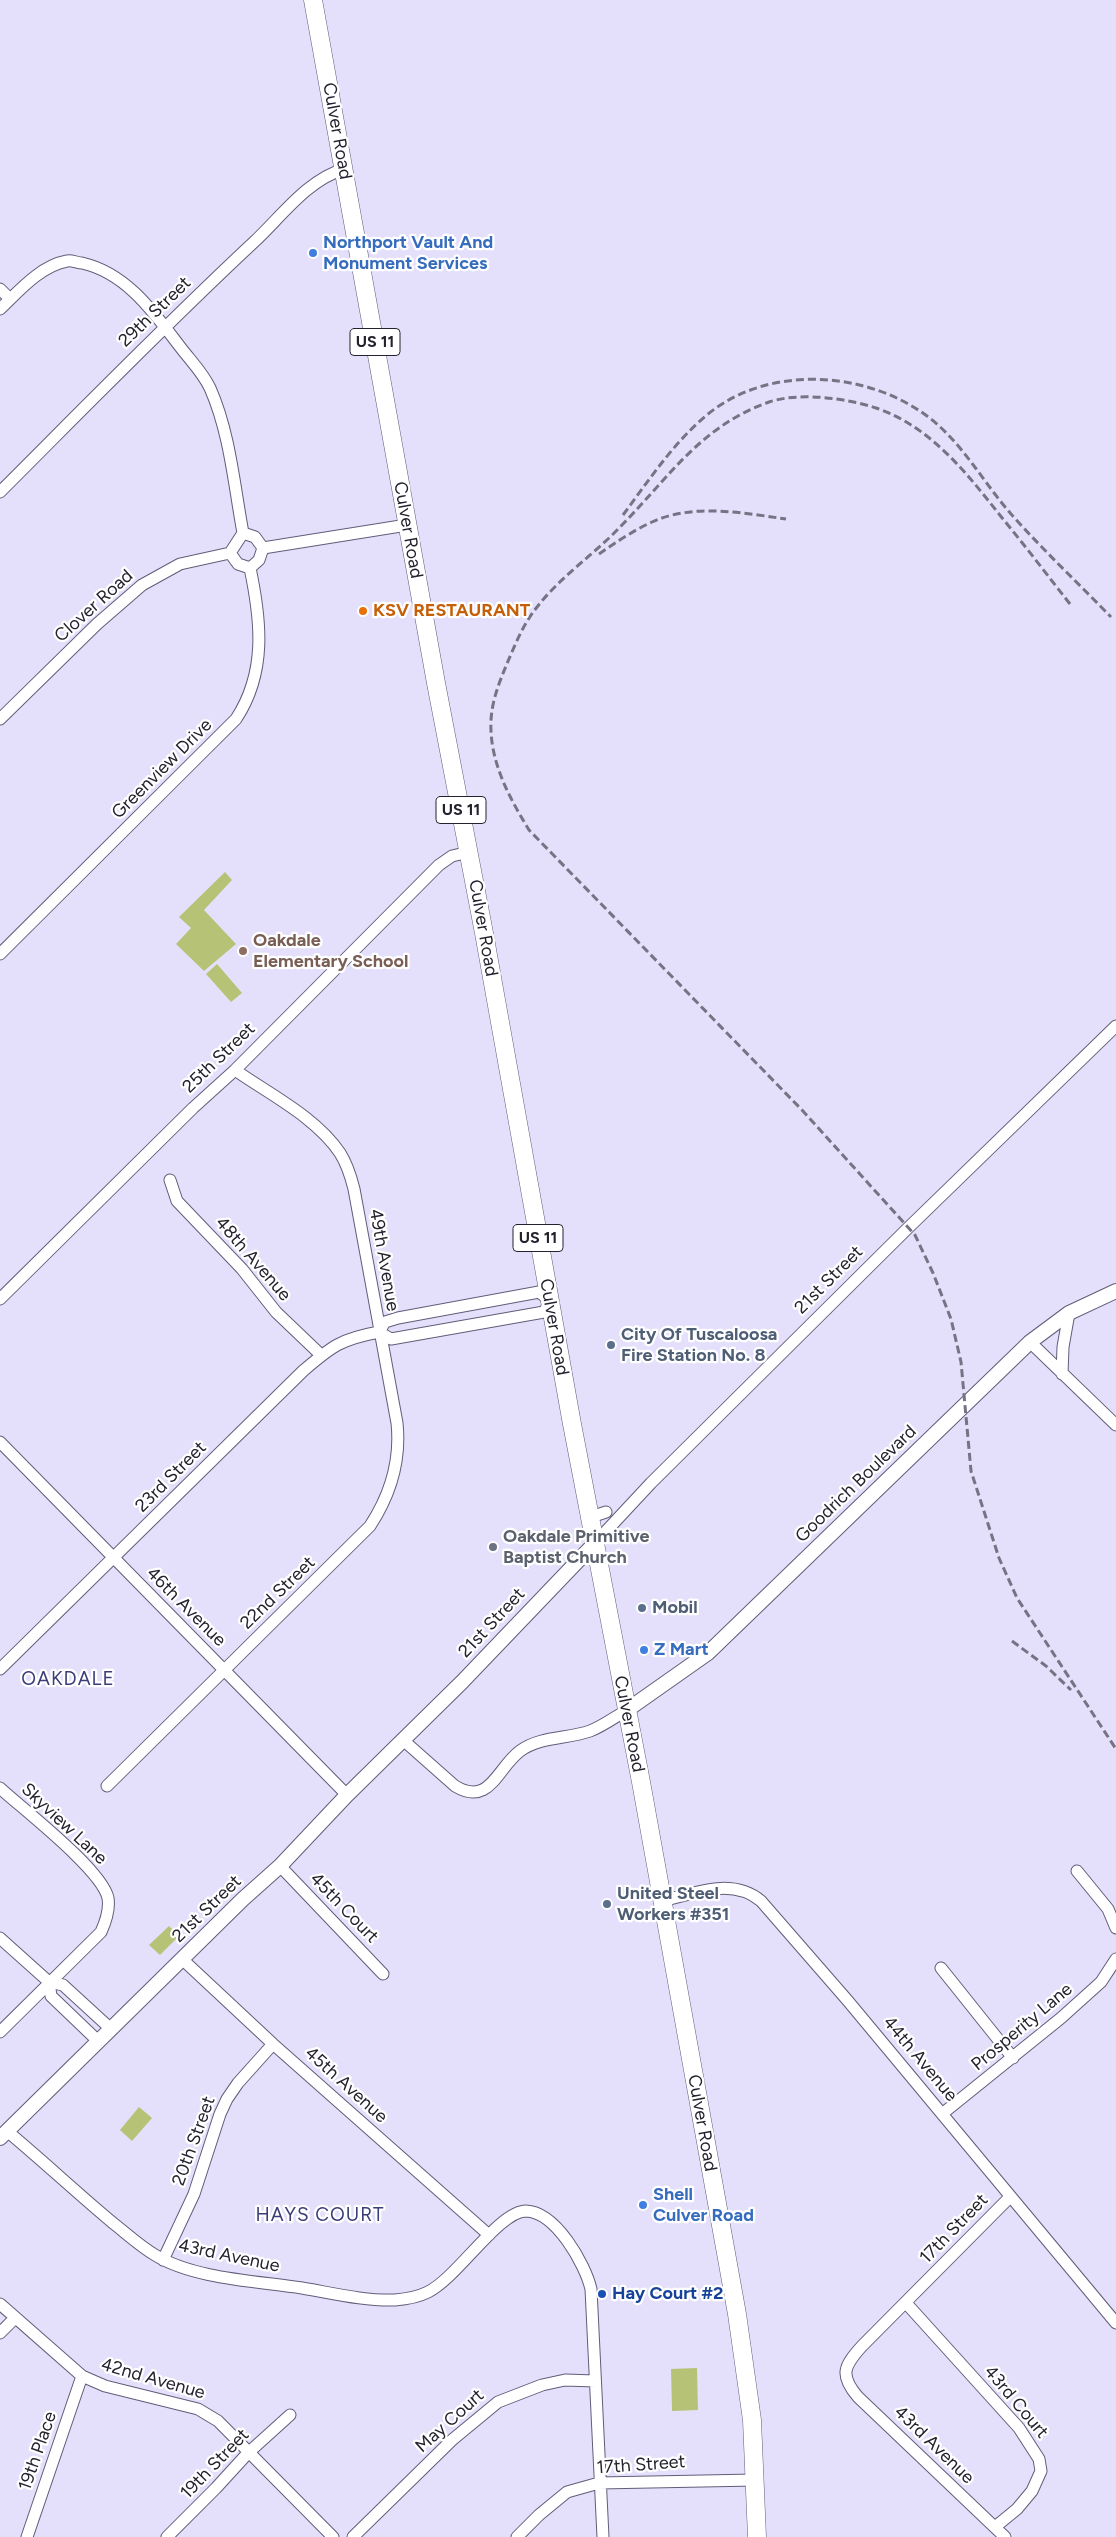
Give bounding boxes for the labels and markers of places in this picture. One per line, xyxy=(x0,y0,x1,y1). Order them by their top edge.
place label: Northport Vault And Monument Services xyxy=(323,232,493,274)
marker: Northport Vault And Monument Services xyxy=(307,247,319,259)
place label: KSV RESTAURANT xyxy=(373,600,530,622)
marker: KSV RESTAURANT xyxy=(357,605,369,617)
place label: Oakdale Elementary School xyxy=(253,930,408,972)
marker: Oakdale Elementary School xyxy=(237,945,249,957)
place label: City Of Tuscaloosa Fire Station No. 8 xyxy=(621,1324,777,1366)
marker: City Of Tuscaloosa Fire Station No. 8 xyxy=(605,1339,617,1351)
place label: Oakdale Primitive Baptist Church xyxy=(503,1526,649,1568)
marker: Oakdale Primitive Baptist Church xyxy=(487,1541,499,1553)
place label: Mobil xyxy=(652,1597,698,1619)
marker: Mobil xyxy=(636,1602,648,1614)
place label: Z Mart xyxy=(654,1639,709,1661)
marker: Z Mart xyxy=(638,1644,650,1656)
place label: United Steel Workers #351 xyxy=(617,1883,729,1926)
marker: United Steel Workers #351 xyxy=(601,1898,613,1910)
place label: Shell Culver Road xyxy=(653,2184,754,2226)
marker: Shell Culver Road xyxy=(637,2199,649,2211)
place label: Hay Court #2 xyxy=(612,2283,723,2305)
marker: Hay Court #2 xyxy=(596,2288,608,2300)

